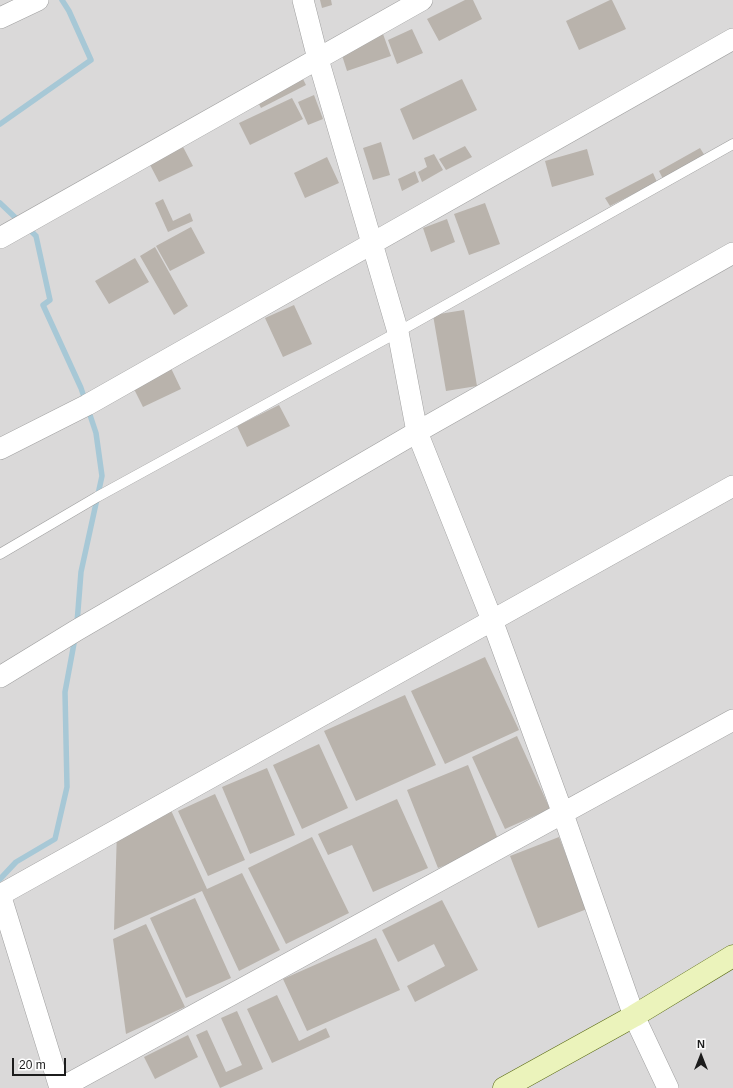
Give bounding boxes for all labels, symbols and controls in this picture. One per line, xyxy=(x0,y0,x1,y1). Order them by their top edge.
north arrow xyxy=(681,1036,721,1076)
text: N xyxy=(697,1038,705,1050)
scale bar xyxy=(14,1050,68,1076)
text: 20 m xyxy=(19,1058,46,1072)

